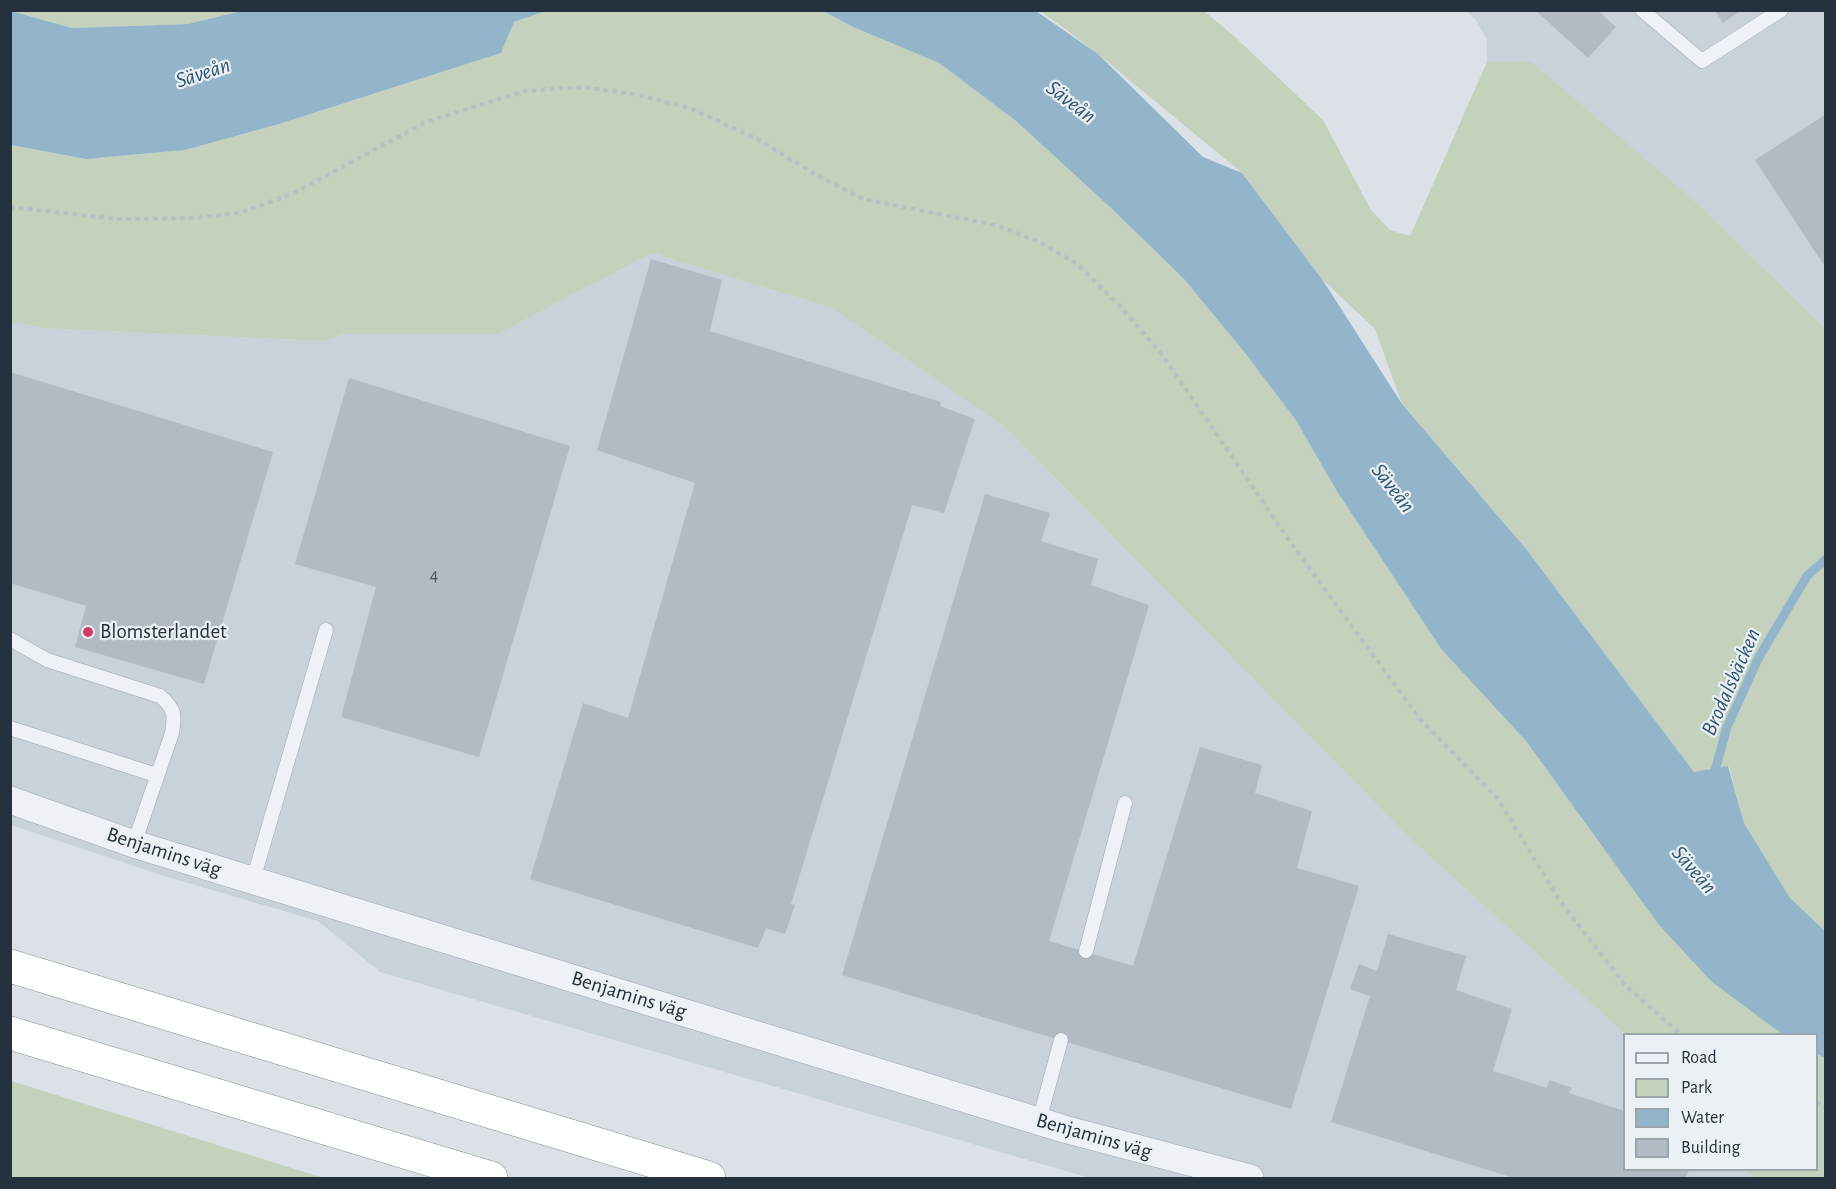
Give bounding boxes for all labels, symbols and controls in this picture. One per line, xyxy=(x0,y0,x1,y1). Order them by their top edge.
water label: Säveån xyxy=(172,52,234,94)
water label: Säveån xyxy=(1041,75,1101,129)
water label: Säveån xyxy=(1365,458,1421,518)
house number: 4 xyxy=(430,565,438,587)
place label: Blomsterlandet xyxy=(100,619,227,645)
water label: Brodalsbäcken xyxy=(1696,624,1766,740)
marker: Blomsterlandet xyxy=(81,625,95,639)
street label: Benjamins väg xyxy=(103,822,225,882)
water label: Säveån xyxy=(1666,840,1722,900)
street label: Benjamins väg xyxy=(568,966,690,1024)
legend xyxy=(1623,1033,1818,1171)
text: Road xyxy=(1681,1049,1717,1067)
text: Park xyxy=(1681,1079,1712,1097)
street label: Benjamins väg xyxy=(1033,1107,1155,1165)
text: Water xyxy=(1681,1109,1724,1127)
text: Building xyxy=(1681,1139,1740,1157)

